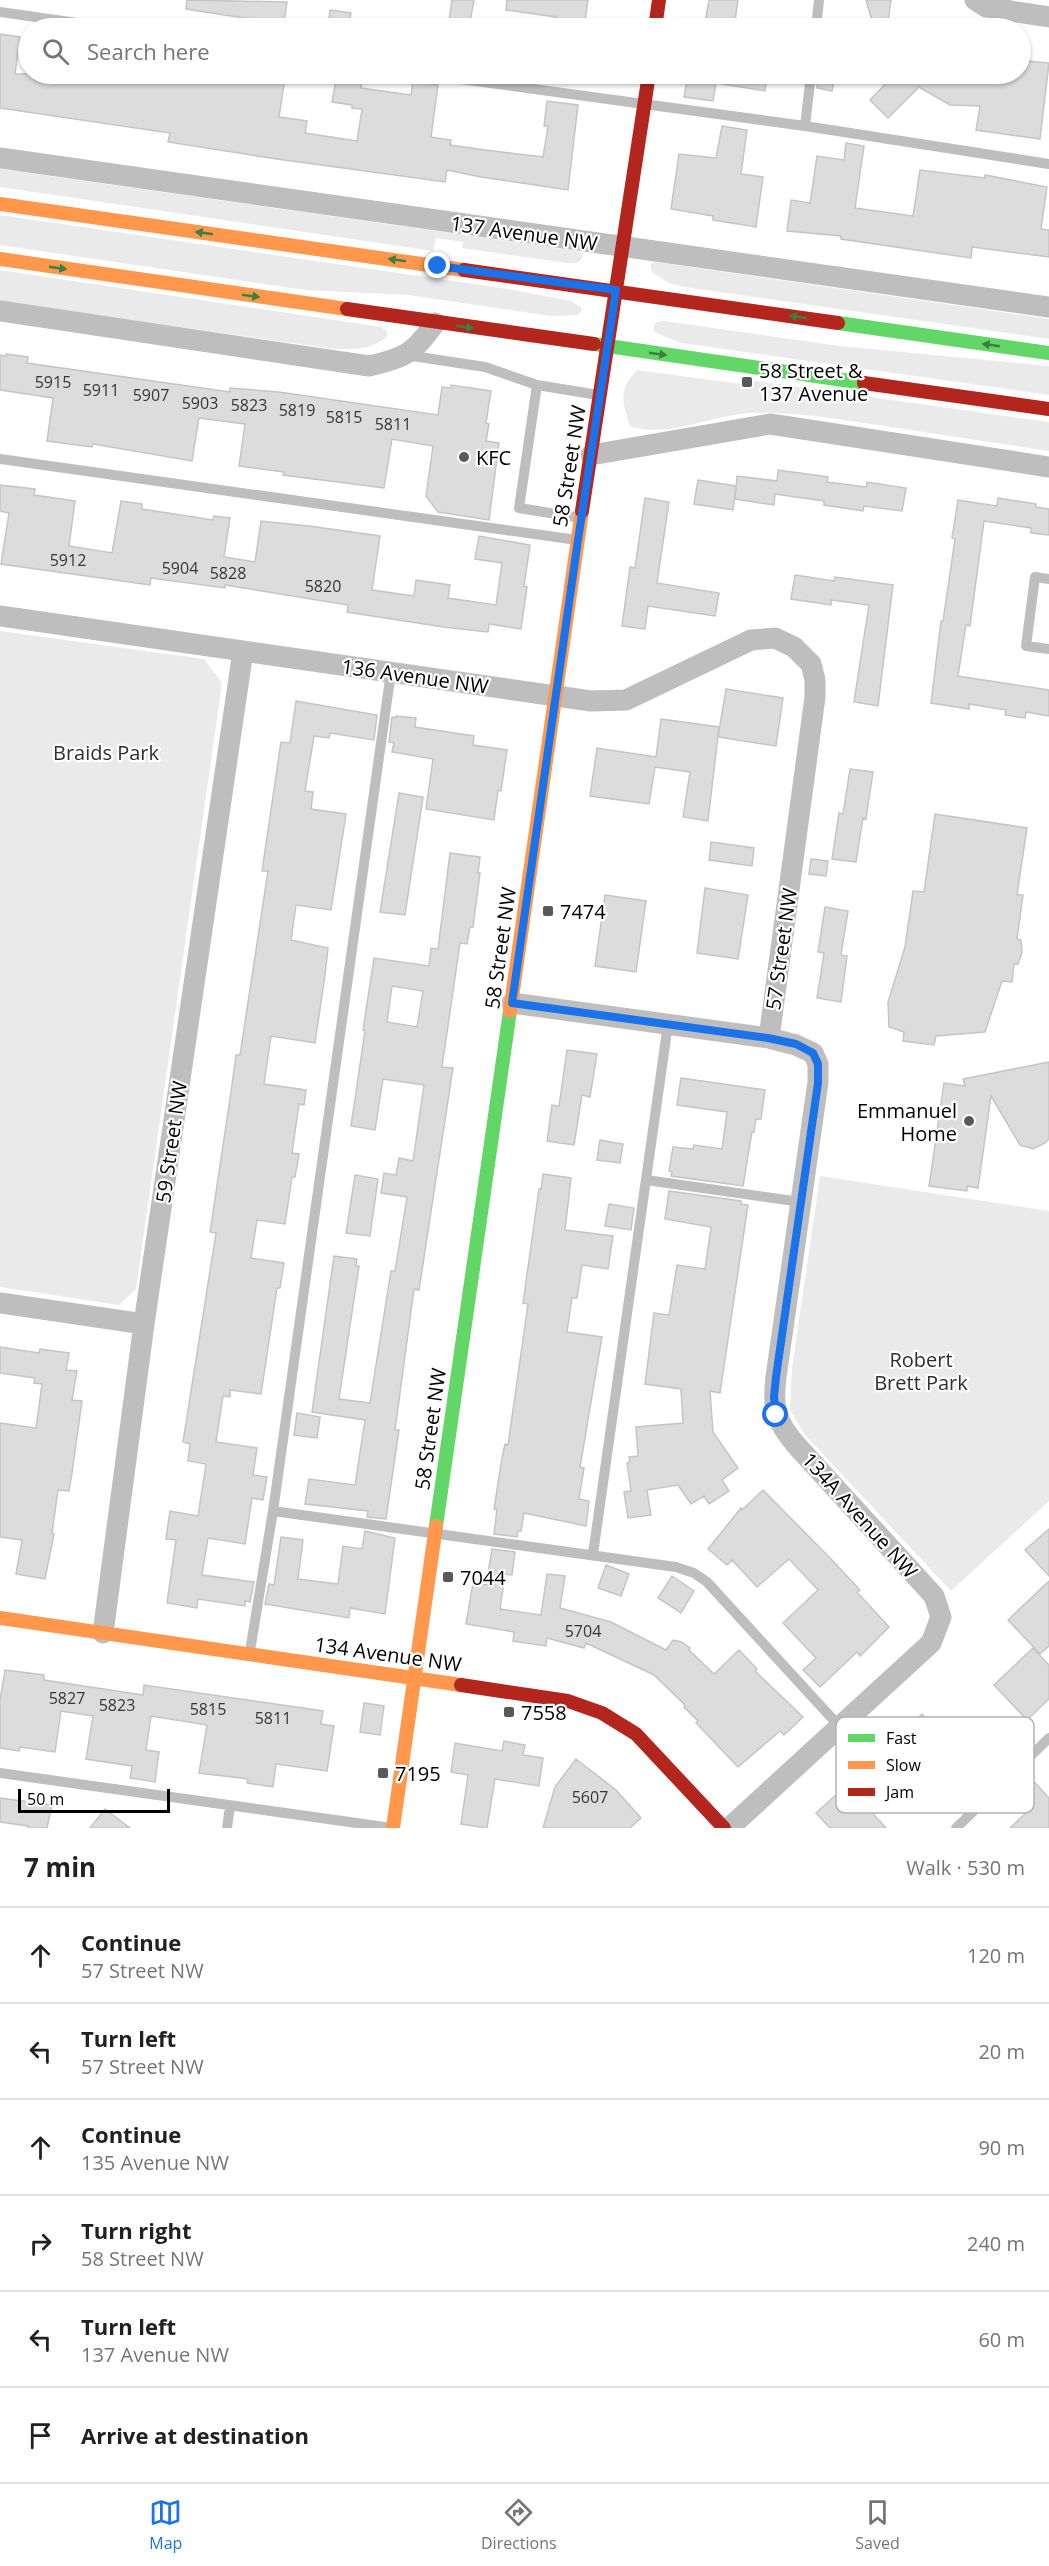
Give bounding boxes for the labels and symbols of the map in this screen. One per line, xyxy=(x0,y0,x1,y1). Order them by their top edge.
street label: 137 Avenue NW xyxy=(449,209,600,257)
one-way arrow xyxy=(194,228,213,237)
route end xyxy=(424,252,450,278)
one-way arrow xyxy=(387,256,406,265)
one-way arrow xyxy=(48,263,67,272)
one-way arrow xyxy=(241,291,260,300)
one-way arrow xyxy=(789,312,808,321)
one-way arrow xyxy=(455,322,474,331)
one-way arrow xyxy=(981,340,1000,349)
one-way arrow xyxy=(648,349,667,358)
place label: 58 Street & 137 Avenue xyxy=(759,357,868,407)
house number: 5915 xyxy=(35,371,71,393)
marker: 58 Street & 137 Avenue xyxy=(740,375,754,389)
house number: 5911 xyxy=(83,379,119,401)
house number: 5907 xyxy=(133,384,169,406)
house number: 5903 xyxy=(182,392,218,414)
house number: 5823 xyxy=(231,394,267,416)
house number: 5819 xyxy=(279,399,315,421)
street label: 58 Street NW xyxy=(546,403,592,529)
house number: 5815 xyxy=(326,406,362,428)
house number: 5811 xyxy=(375,413,411,435)
place label: KFC xyxy=(476,444,511,471)
marker: KFC xyxy=(457,450,471,464)
house number: 5912 xyxy=(50,549,86,571)
house number: 5904 xyxy=(162,557,198,579)
house number: 5828 xyxy=(210,562,246,584)
house number: 5820 xyxy=(305,575,341,597)
street label: 136 Avenue NW xyxy=(340,652,491,700)
park label: Braids Park xyxy=(53,739,160,766)
street label: 58 Street NW xyxy=(478,885,522,1011)
street label: 57 Street NW xyxy=(759,886,803,1012)
place label: 7474 xyxy=(560,898,606,925)
marker: 7474 xyxy=(541,904,555,918)
street label: 59 Street NW xyxy=(149,1079,193,1205)
place label: Emmanuel Home xyxy=(857,1097,957,1147)
marker: Emmanuel Home xyxy=(962,1114,976,1128)
park label: Robert Brett Park xyxy=(874,1346,968,1396)
street label: 58 Street NW xyxy=(408,1366,452,1492)
route start xyxy=(762,1401,788,1427)
street label: 134A Avenue NW xyxy=(796,1446,924,1584)
place label: 7044 xyxy=(460,1564,506,1591)
marker: 7044 xyxy=(441,1570,455,1584)
house number: 5704 xyxy=(565,1620,601,1642)
street label: 134 Avenue NW xyxy=(313,1630,464,1678)
house number: 5827 xyxy=(49,1687,85,1709)
house number: 5823 xyxy=(99,1694,135,1716)
house number: 5815 xyxy=(190,1698,226,1720)
place label: 7558 xyxy=(521,1699,567,1726)
marker: 7558 xyxy=(502,1705,516,1719)
house number: 5811 xyxy=(255,1707,291,1729)
legend xyxy=(836,1717,1034,1813)
text: Fast xyxy=(886,1727,917,1749)
text: Slow xyxy=(886,1754,921,1776)
place label: 7195 xyxy=(395,1760,441,1787)
marker: 7195 xyxy=(376,1766,390,1780)
text: Jam xyxy=(884,1781,914,1803)
scale bar xyxy=(18,1786,170,1814)
house number: 5607 xyxy=(572,1786,608,1808)

